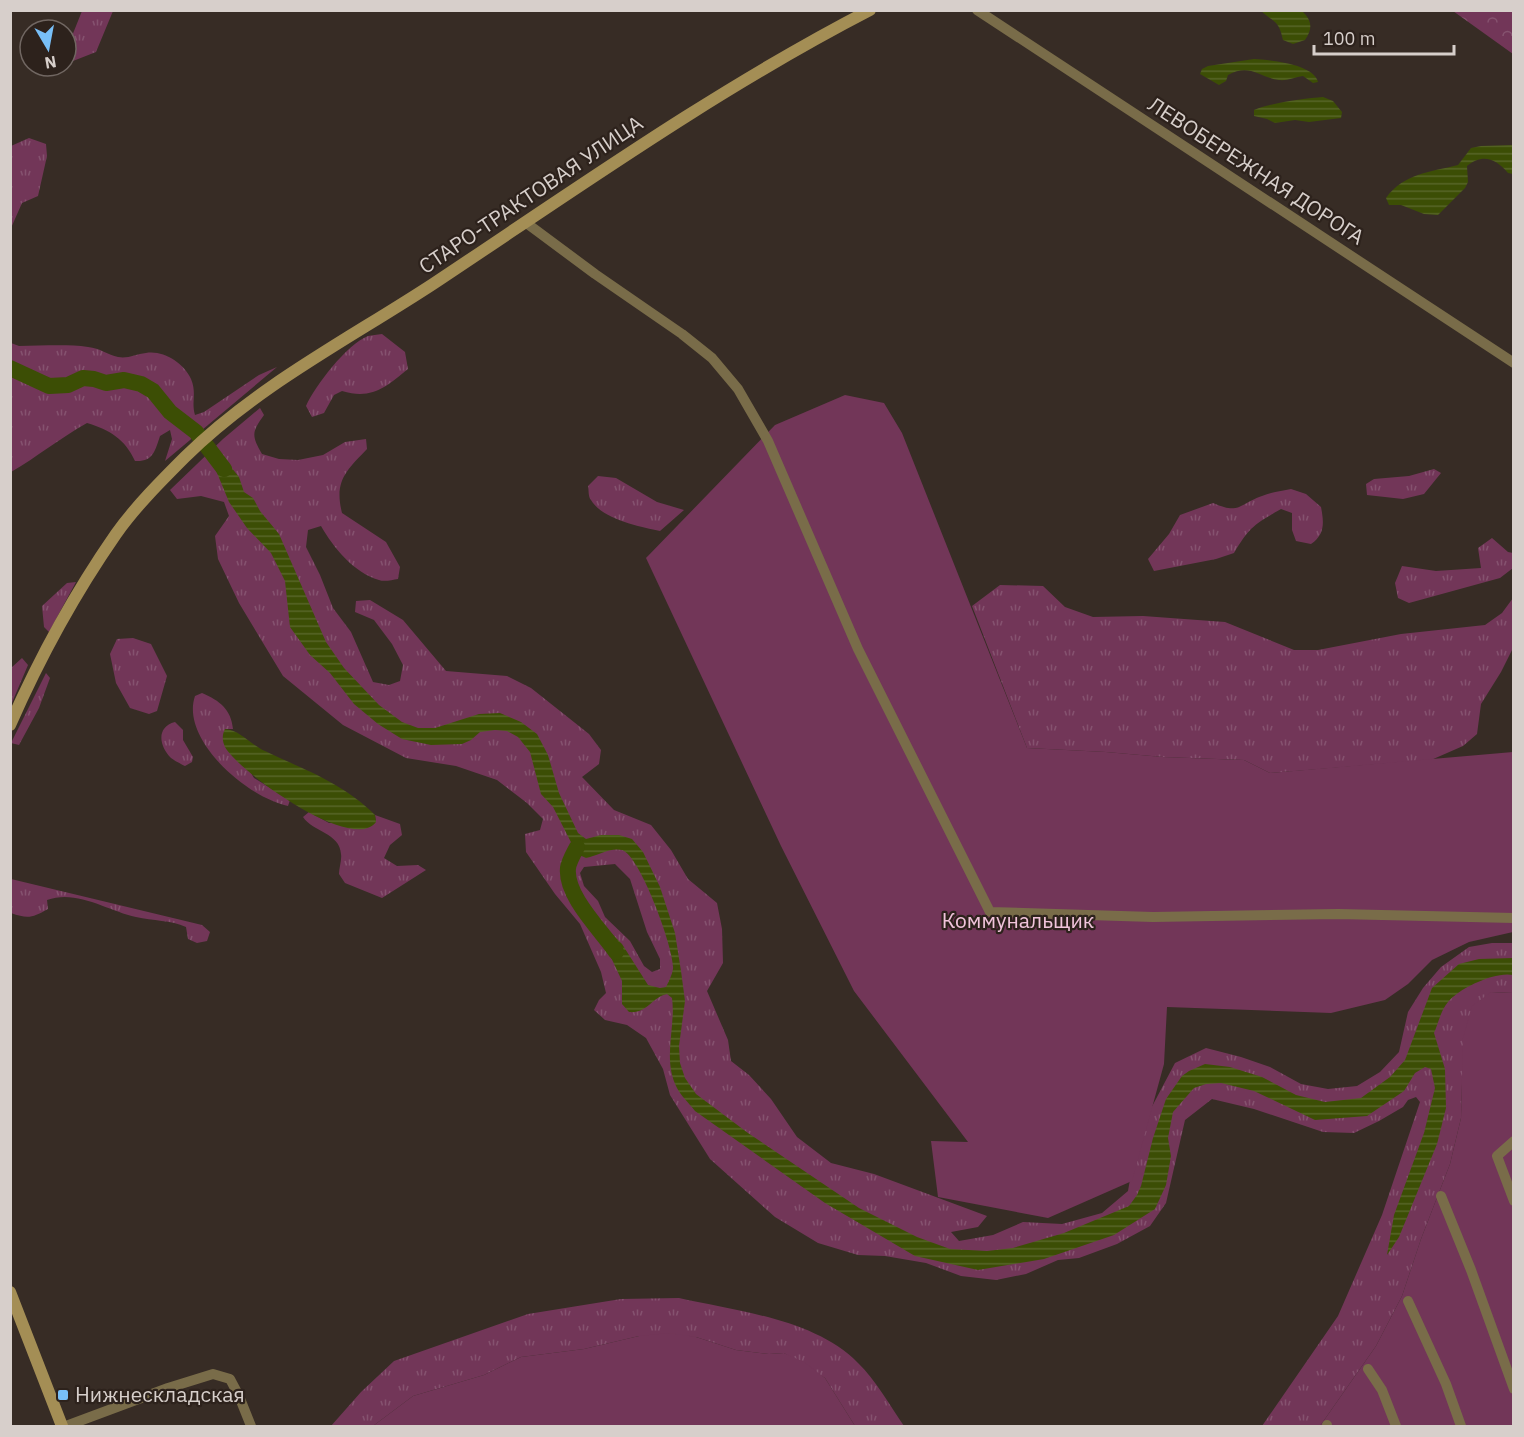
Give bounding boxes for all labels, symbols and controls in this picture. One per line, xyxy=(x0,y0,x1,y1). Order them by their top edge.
north arrow xyxy=(18,18,78,78)
scale bar xyxy=(1314,18,1454,56)
text: 100 m xyxy=(1323,27,1375,50)
text: N xyxy=(43,52,58,74)
street label: ЛЕВОБЕРЕЖНАЯ ДОРОГА xyxy=(1143,90,1370,251)
street label: СТАРО-ТРАКТОВАЯ УЛИЦА xyxy=(413,109,648,280)
park label: Коммунальщик xyxy=(942,906,1094,934)
place label: Нижнескладская xyxy=(75,1380,245,1408)
marker: Нижнескладская xyxy=(56,1388,70,1402)

